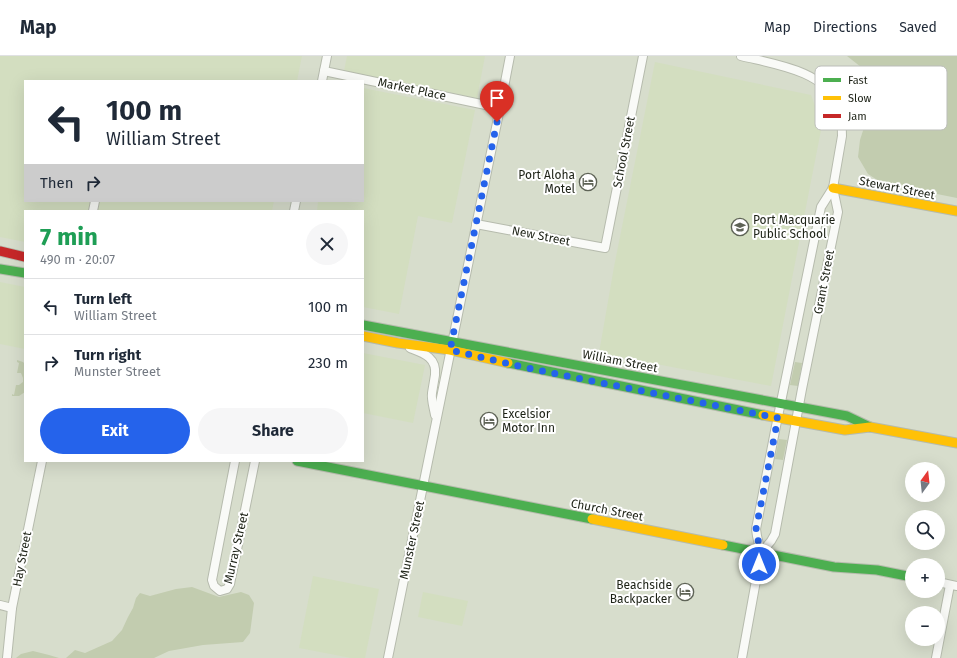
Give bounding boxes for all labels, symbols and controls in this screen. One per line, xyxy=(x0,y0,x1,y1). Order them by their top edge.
text: Map xyxy=(20,16,57,39)
text: Map xyxy=(764,19,791,36)
text: Directions xyxy=(813,19,877,36)
text: Saved xyxy=(899,19,937,36)
legend xyxy=(815,66,947,130)
text: Fast xyxy=(848,74,868,87)
street label: Market Place xyxy=(377,75,447,103)
pin xyxy=(480,81,514,122)
icon: arrive xyxy=(486,87,508,109)
text: Slow xyxy=(848,92,872,105)
text: 100 m xyxy=(106,94,182,127)
icon: left xyxy=(40,96,92,148)
text: Jam xyxy=(848,110,867,123)
street label: School Street xyxy=(610,114,638,189)
text: William Street xyxy=(106,128,220,150)
place label: Port Aloha Motel xyxy=(518,168,575,196)
icon: right xyxy=(82,172,104,194)
hotel icon: Port Aloha Motel xyxy=(578,172,598,192)
text: Then xyxy=(40,174,74,192)
street label: Stewart Street xyxy=(858,174,937,202)
place label: Port Macquarie Public School xyxy=(753,213,835,241)
school or university icon: Port Macquarie Public School xyxy=(730,217,750,237)
text: 7 min xyxy=(40,223,98,251)
button: close xyxy=(306,223,348,265)
street label: New Street xyxy=(511,223,572,249)
street label: Grant Street xyxy=(811,248,837,315)
text: 490 m · 20:07 xyxy=(40,252,115,267)
text: Turn left xyxy=(74,290,132,308)
icon: left xyxy=(40,296,62,318)
text: 100 m xyxy=(308,298,348,316)
text: William Street xyxy=(74,308,157,323)
text: Turn right xyxy=(74,346,141,364)
street label: William Street xyxy=(581,347,659,375)
icon: right xyxy=(40,352,62,374)
text: 230 m xyxy=(308,354,348,372)
text: Munster Street xyxy=(74,364,161,379)
place label: Excelsior Motor Inn xyxy=(502,407,555,435)
button: Exit xyxy=(40,408,190,454)
button: Share xyxy=(198,408,348,454)
hotel icon: Excelsior Motor Inn xyxy=(479,411,499,431)
north arrow xyxy=(905,462,945,502)
map controls xyxy=(905,462,945,646)
street label: Church Street xyxy=(570,496,645,524)
street label: Munster Street xyxy=(397,499,427,581)
street label: Murray Street xyxy=(221,510,251,585)
button: search xyxy=(905,510,945,550)
street label: Hay Street xyxy=(10,529,34,588)
position arrow xyxy=(738,543,780,585)
button: + xyxy=(905,558,945,598)
place label: Beachside Backpacker xyxy=(610,578,672,606)
hotel icon: Beachside Backpacker xyxy=(675,582,695,602)
button: − xyxy=(905,606,945,646)

